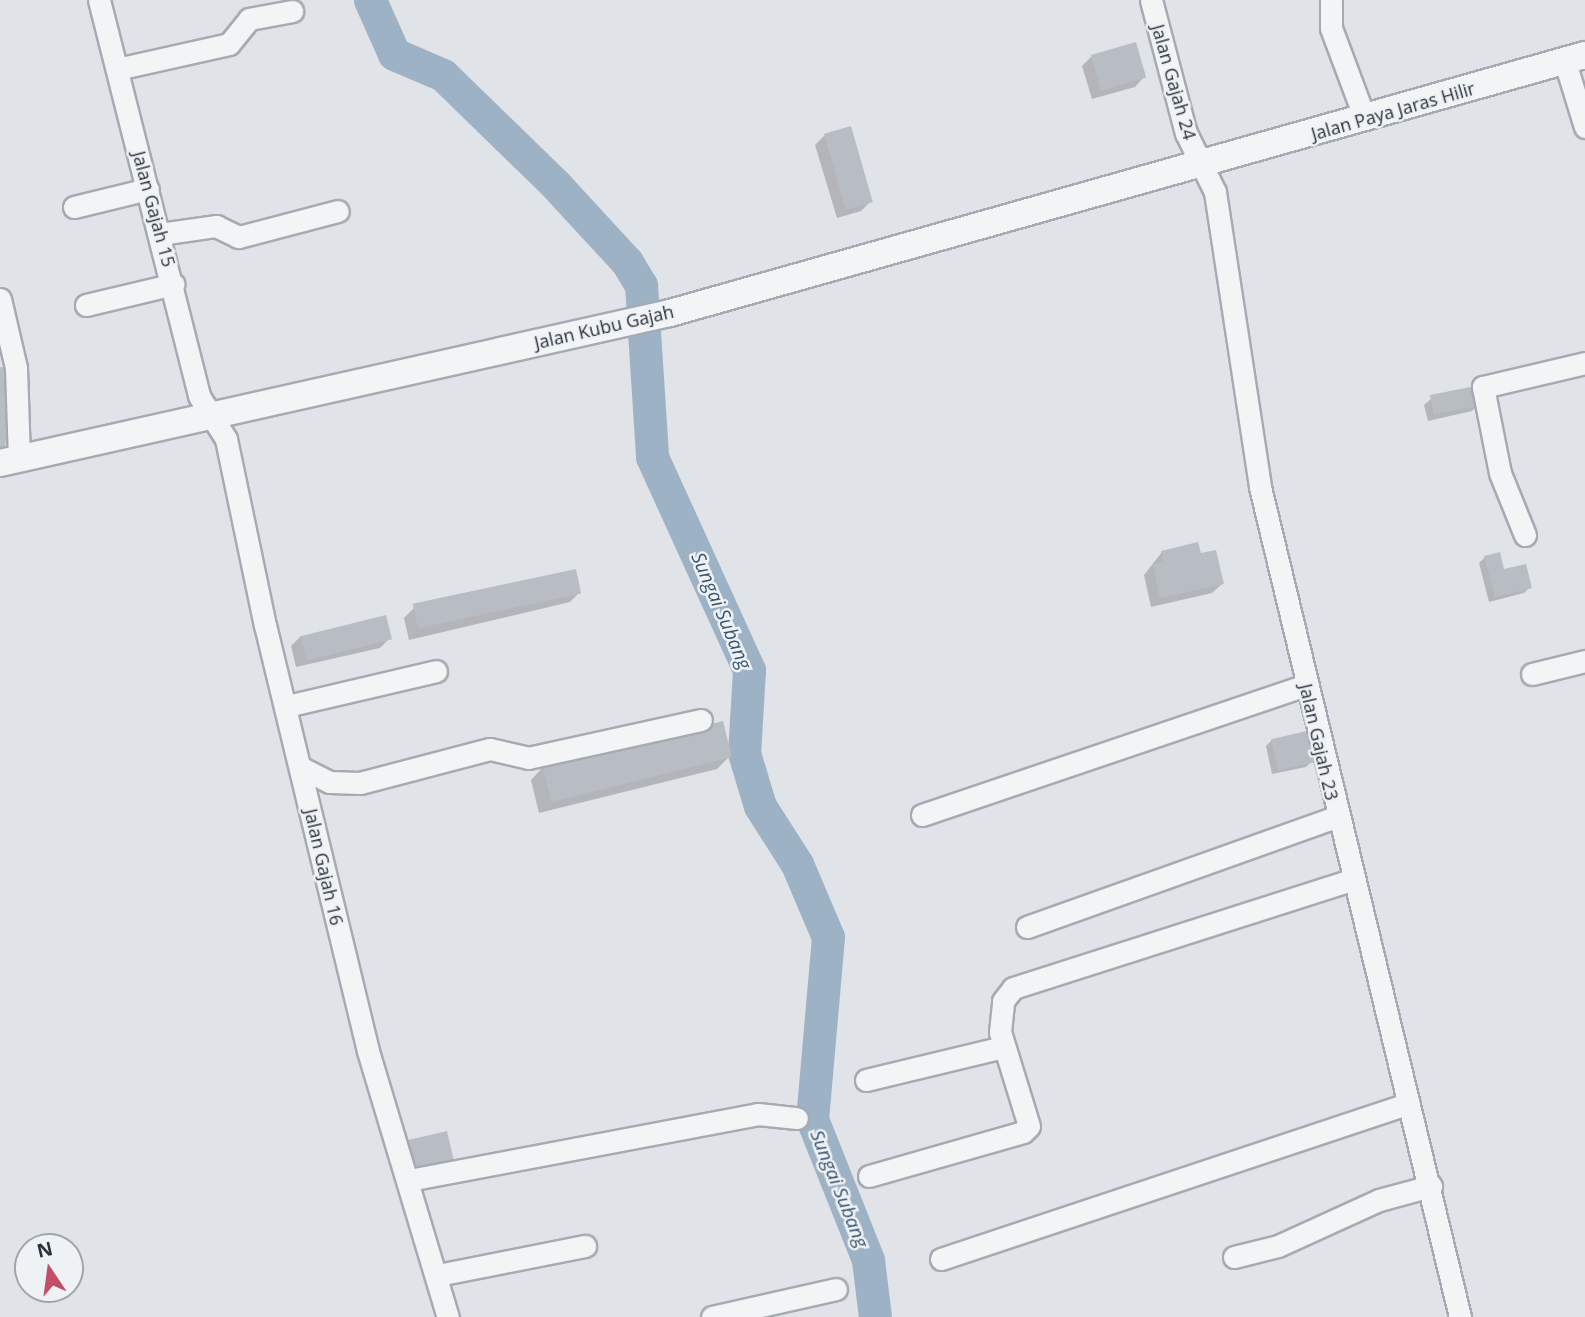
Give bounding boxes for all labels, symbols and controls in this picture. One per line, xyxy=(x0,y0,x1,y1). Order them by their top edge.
street label: Jalan Gajah 24 xyxy=(1147,22,1201,142)
street label: Jalan Paya Jaras Hilir xyxy=(1309,77,1477,145)
street label: Jalan Gajah 15 xyxy=(128,149,180,269)
street label: Jalan Kubu Gajah xyxy=(532,300,676,354)
water label: Sungai Subang xyxy=(686,549,756,673)
street label: Jalan Gajah 23 xyxy=(1295,682,1343,802)
street label: Jalan Gajah 16 xyxy=(300,807,348,927)
water label: Sungai Subang xyxy=(805,1127,873,1251)
north arrow xyxy=(14,1233,84,1303)
text: N xyxy=(34,1235,55,1264)

